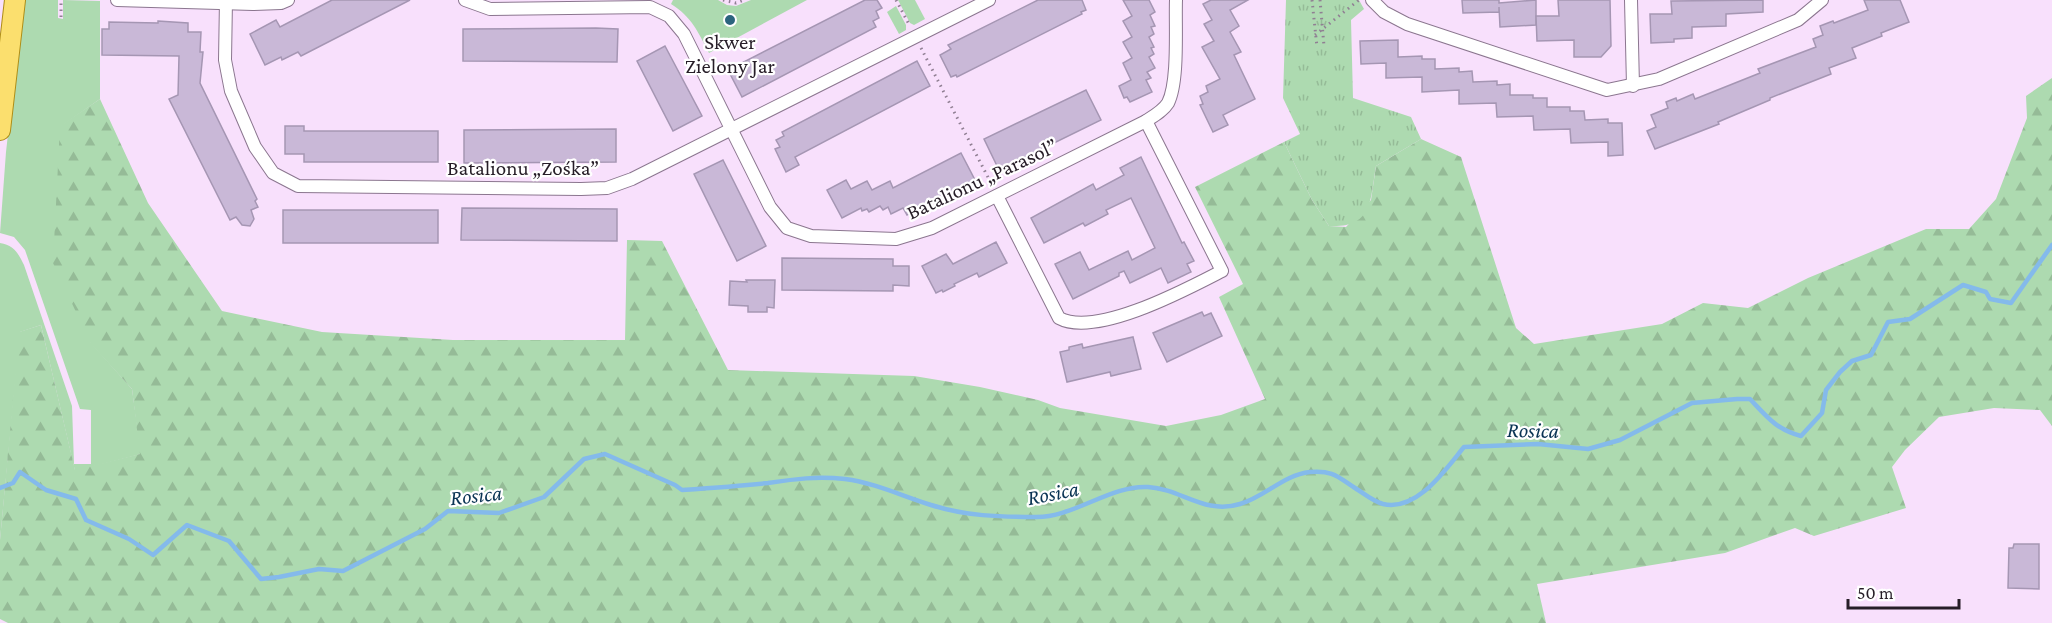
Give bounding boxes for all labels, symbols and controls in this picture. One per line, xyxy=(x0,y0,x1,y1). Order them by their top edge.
marker: Skwer Zielony Jar xyxy=(723,13,737,27)
place label: Skwer Zielony Jar xyxy=(685,30,775,78)
street label: Batalionu „Parasol” xyxy=(903,133,1061,225)
street label: Batalionu „Zośka” xyxy=(447,156,599,180)
water label: Rosica xyxy=(1507,417,1559,443)
water label: Rosica xyxy=(1025,476,1081,510)
water label: Rosica xyxy=(449,480,503,510)
scale bar xyxy=(1848,572,1959,610)
text: 50 m xyxy=(1857,583,1894,603)

